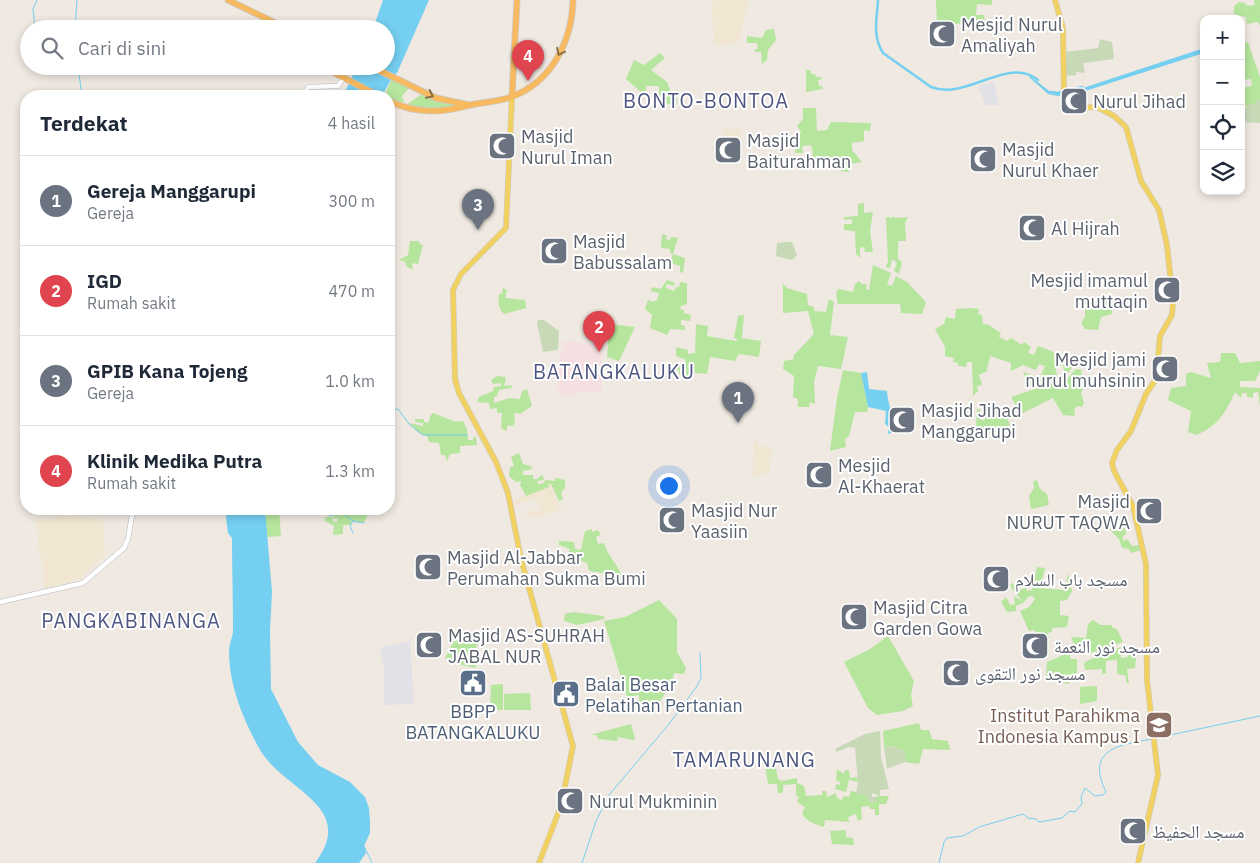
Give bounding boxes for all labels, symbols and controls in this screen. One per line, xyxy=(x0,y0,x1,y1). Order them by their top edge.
place label: Mesjid Nurul Amaliyah xyxy=(961,13,1063,57)
map controls xyxy=(1200,15,1245,195)
button: + xyxy=(1200,15,1245,60)
mosque icon: Mesjid Nurul Amaliyah xyxy=(927,19,957,49)
search box xyxy=(20,20,395,75)
icon: search xyxy=(38,34,66,62)
text: Cari di sini xyxy=(78,36,166,60)
pin: 4 xyxy=(512,40,544,81)
one-way arrow xyxy=(556,47,566,56)
button: − xyxy=(1200,60,1245,105)
mosque icon: Nurul Jihad xyxy=(1059,86,1089,116)
district label: BONTO-BONTOA xyxy=(623,87,789,114)
one-way arrow xyxy=(425,88,434,99)
place label: Nurul Jihad xyxy=(1093,90,1186,113)
button: locate xyxy=(1200,105,1245,150)
text: Terdekat xyxy=(40,109,128,137)
text: 4 hasil xyxy=(328,113,375,133)
place label: Masjid Nurul Iman xyxy=(521,125,613,169)
place label: Masjid Baiturahman xyxy=(747,129,851,173)
mosque icon: Masjid Nurul Iman xyxy=(487,131,517,161)
mosque icon: Masjid Baiturahman xyxy=(713,135,743,165)
place label: Masjid Nurul Khaer xyxy=(1002,138,1099,182)
mosque icon: Masjid Nurul Khaer xyxy=(968,144,998,174)
button: layers xyxy=(1200,150,1245,195)
text: Gereja Manggarupi xyxy=(87,179,256,203)
pin: 3 xyxy=(462,189,494,230)
text: 1 xyxy=(51,191,61,211)
text: 300 m xyxy=(328,191,375,211)
text: Gereja xyxy=(87,203,134,223)
mosque icon: Al Hijrah xyxy=(1017,213,1047,243)
place label: Al Hijrah xyxy=(1051,217,1120,240)
place label: Masjid Babussalam xyxy=(573,230,672,274)
mosque icon: Masjid Babussalam xyxy=(539,236,569,266)
text: IGD xyxy=(87,269,122,293)
place label: Mesjid imamul muttaqin xyxy=(1030,269,1148,313)
mosque icon: Mesjid imamul muttaqin xyxy=(1152,275,1182,305)
text: 2 xyxy=(51,281,61,301)
text: 470 m xyxy=(328,281,375,301)
text: Rumah sakit xyxy=(87,293,176,313)
pin: 2 xyxy=(583,311,615,352)
place label: Mesjid jami nurul muhsinin xyxy=(1025,348,1146,392)
mosque icon: Mesjid jami nurul muhsinin xyxy=(1150,354,1180,384)
district label: BATANGKALUKU xyxy=(533,358,695,385)
text: GPIB Kana Tojeng xyxy=(87,359,247,383)
text: 3 xyxy=(51,371,61,391)
text: 1.0 km xyxy=(325,371,375,391)
pin: 1 xyxy=(722,382,754,423)
text: Gereja xyxy=(87,383,134,403)
place label: Masjid Jihad Manggarupi xyxy=(921,399,1022,443)
mosque icon: Masjid Jihad Manggarupi xyxy=(887,405,917,435)
text: Klinik Medika Putra xyxy=(87,449,262,473)
place label: Mesjid Al-Khaerat xyxy=(838,454,925,498)
mosque icon: Mesjid Al-Khaerat xyxy=(804,460,834,490)
text: 4 xyxy=(51,461,61,481)
text: 1.3 km xyxy=(325,461,375,481)
text: Rumah sakit xyxy=(87,473,176,493)
your location xyxy=(656,473,682,499)
place label: Masjid NURUT TAQWA xyxy=(1006,490,1130,534)
mosque icon: Masjid NURUT TAQWA xyxy=(1134,496,1164,526)
place label: Masjid Nur Yaasiin xyxy=(691,499,778,543)
mosque icon: Masjid Nur Yaasiin xyxy=(657,505,687,535)
place label: Masjid Al-Jabbar Perumahan Sukma Bumi xyxy=(447,546,646,590)
mosque icon: Masjid Al-Jabbar Perumahan Sukma Bumi xyxy=(413,552,443,582)
mosque icon: مسجد باب السلام xyxy=(981,564,1011,594)
place label: مسجد باب السلام xyxy=(1015,568,1127,592)
place label: Masjid Citra Garden Gowa xyxy=(873,596,983,640)
mosque icon: Masjid Citra Garden Gowa xyxy=(839,602,869,632)
district label: PANGKABINANGA xyxy=(41,607,221,634)
place label: Masjid AS-SUHRAH JABAL NUR xyxy=(448,624,605,668)
mosque icon: Masjid AS-SUHRAH JABAL NUR xyxy=(414,630,444,660)
mosque icon: مسجد نور النعمة xyxy=(1020,631,1050,661)
place label: مسجد نور النعمة xyxy=(1054,635,1160,658)
mosque icon: مسجد نور التقوى xyxy=(941,658,971,688)
place label: مسجد نور التقوى xyxy=(975,662,1086,685)
public building icon: BBPP BATANGKALUKU xyxy=(458,668,488,698)
place label: Balai Besar Pelatihan Pertanian xyxy=(585,673,743,717)
public building icon: Balai Besar Pelatihan Pertanian xyxy=(551,679,581,709)
place label: BBPP BATANGKALUKU xyxy=(405,700,541,744)
place label: Institut Parahikma Indonesia Kampus I xyxy=(977,704,1140,748)
school or university icon: Institut Parahikma Indonesia Kampus I xyxy=(1144,710,1174,740)
district label: TAMARUNANG xyxy=(672,746,816,773)
mosque icon: Nurul Mukminin xyxy=(555,786,585,816)
place label: Nurul Mukminin xyxy=(589,790,717,813)
mosque icon: مسجد الحفيظ xyxy=(1118,816,1148,846)
place label: مسجد الحفيظ xyxy=(1152,820,1244,843)

